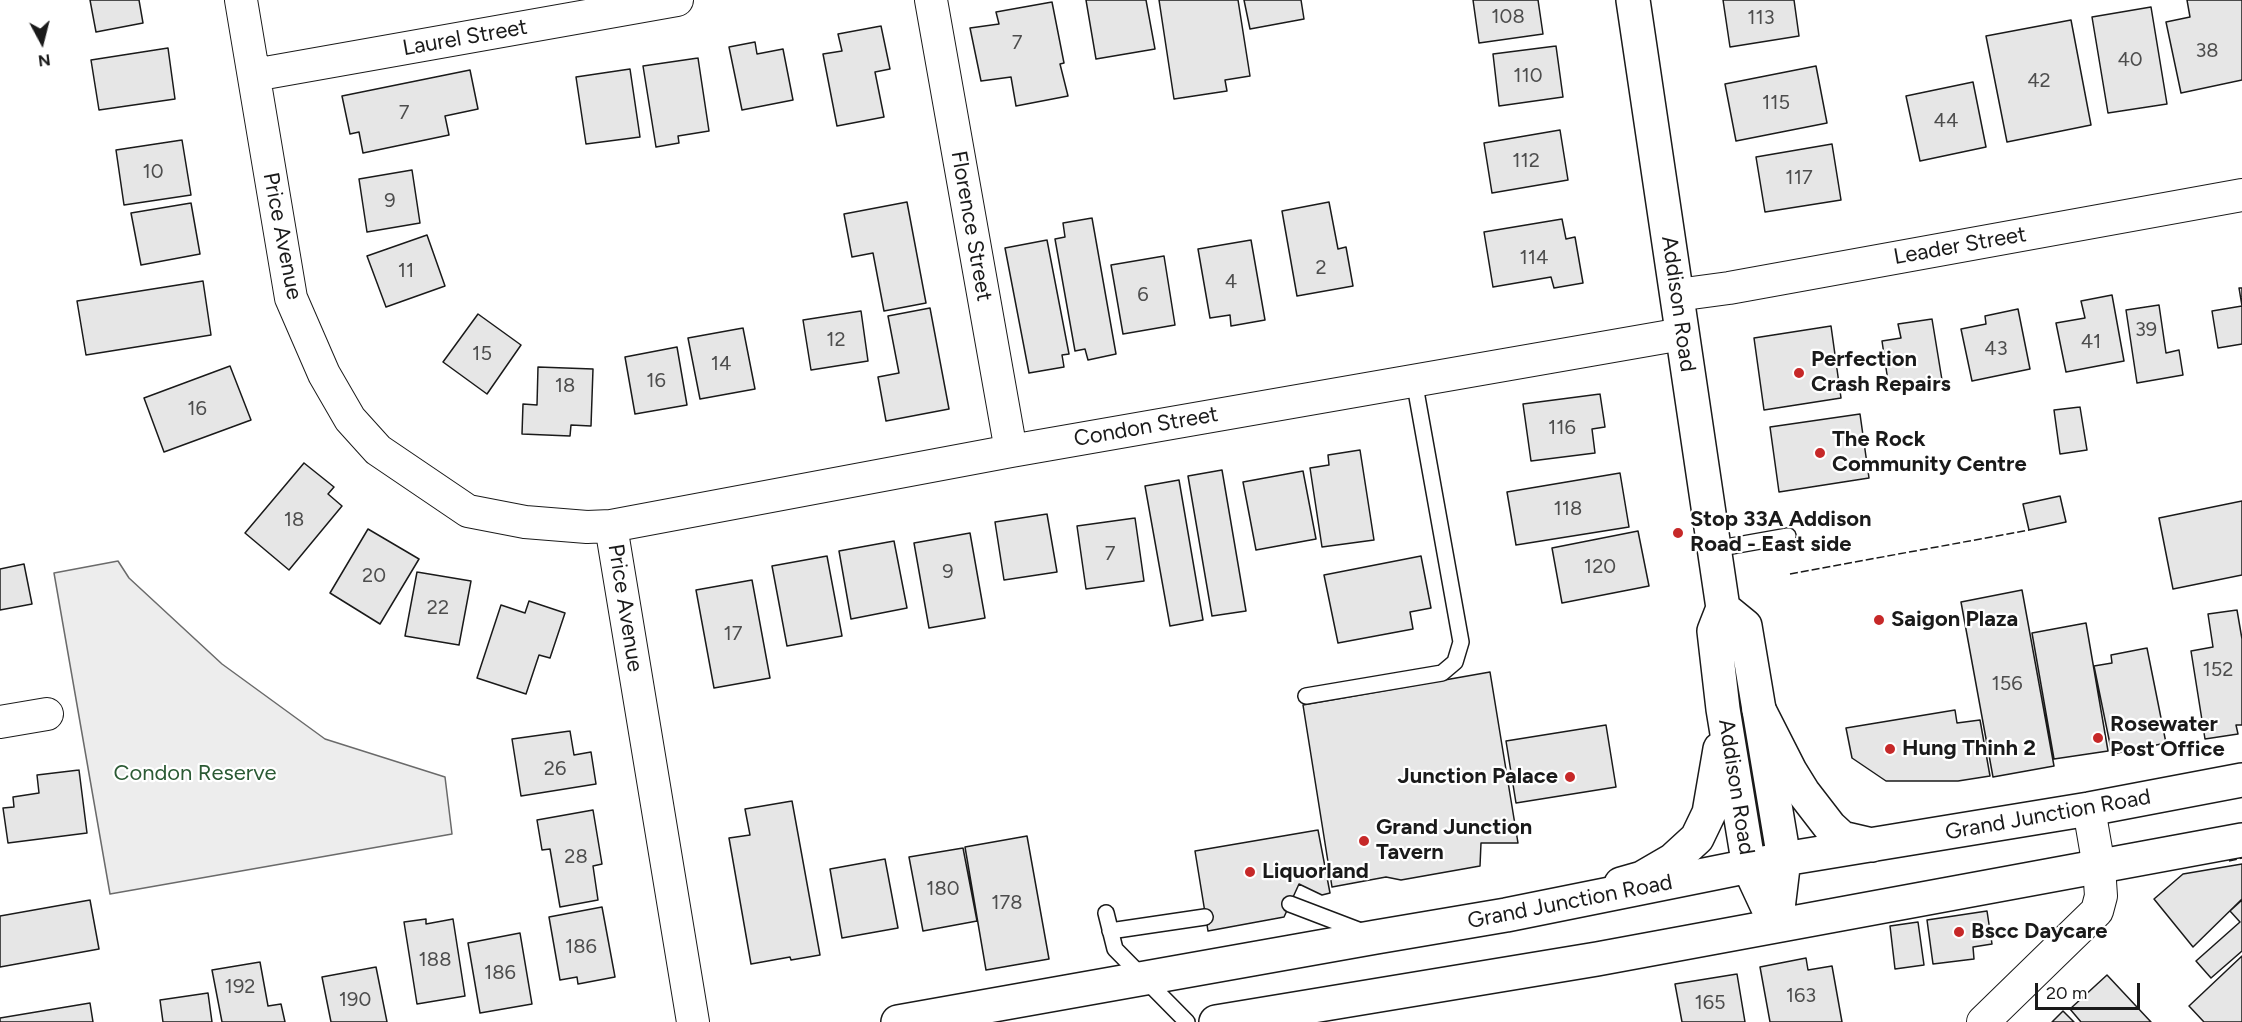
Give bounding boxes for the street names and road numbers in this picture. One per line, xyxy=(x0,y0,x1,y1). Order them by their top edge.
street label: Laurel Street xyxy=(401,14,529,62)
street label: Florence Street xyxy=(945,149,997,303)
street label: Price Avenue xyxy=(257,170,307,302)
street label: Leader Street xyxy=(1892,221,2028,271)
street label: Addison Road xyxy=(1655,234,1701,374)
street label: Condon Street xyxy=(1072,401,1220,453)
street label: Price Avenue xyxy=(602,542,648,674)
street label: Addison Road xyxy=(1712,717,1760,857)
street label: Grand Junction Road xyxy=(1943,784,2153,846)
street label: Grand Junction Road xyxy=(1465,869,1675,935)

